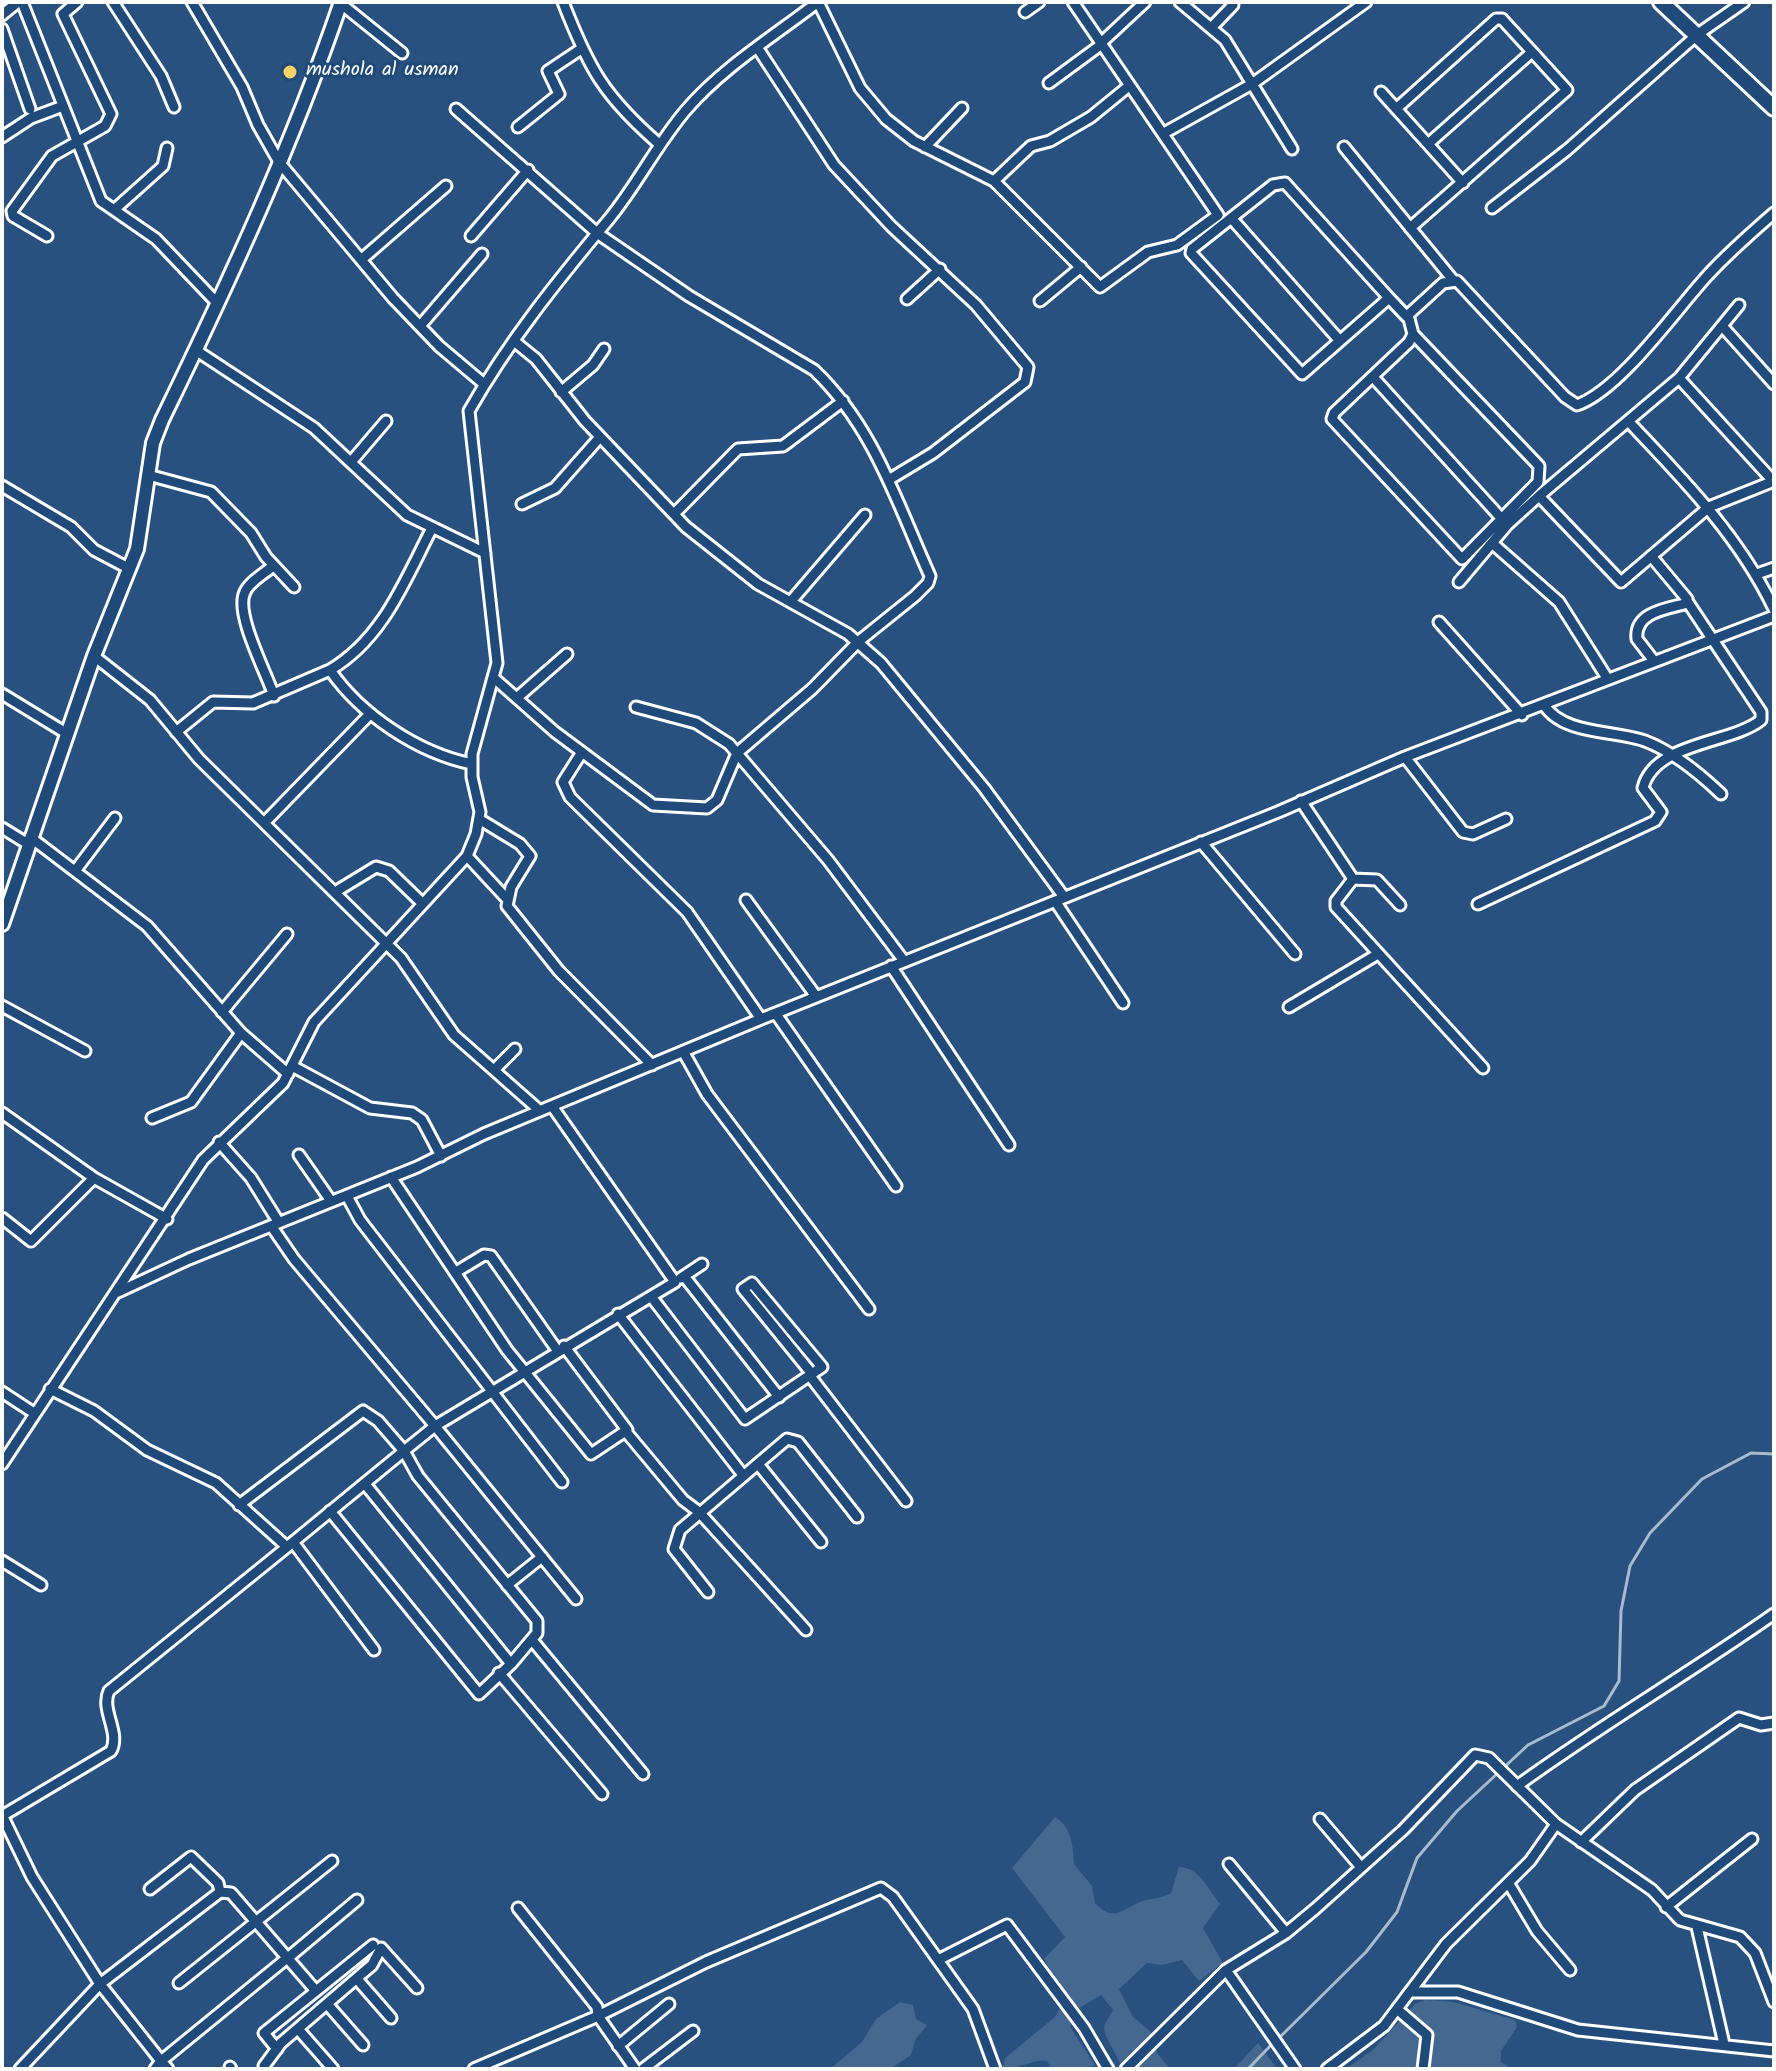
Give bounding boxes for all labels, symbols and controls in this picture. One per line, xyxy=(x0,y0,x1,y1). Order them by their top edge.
place label: mushola al usman xyxy=(306,60,459,84)
marker: mushola al usman xyxy=(281,63,299,81)

